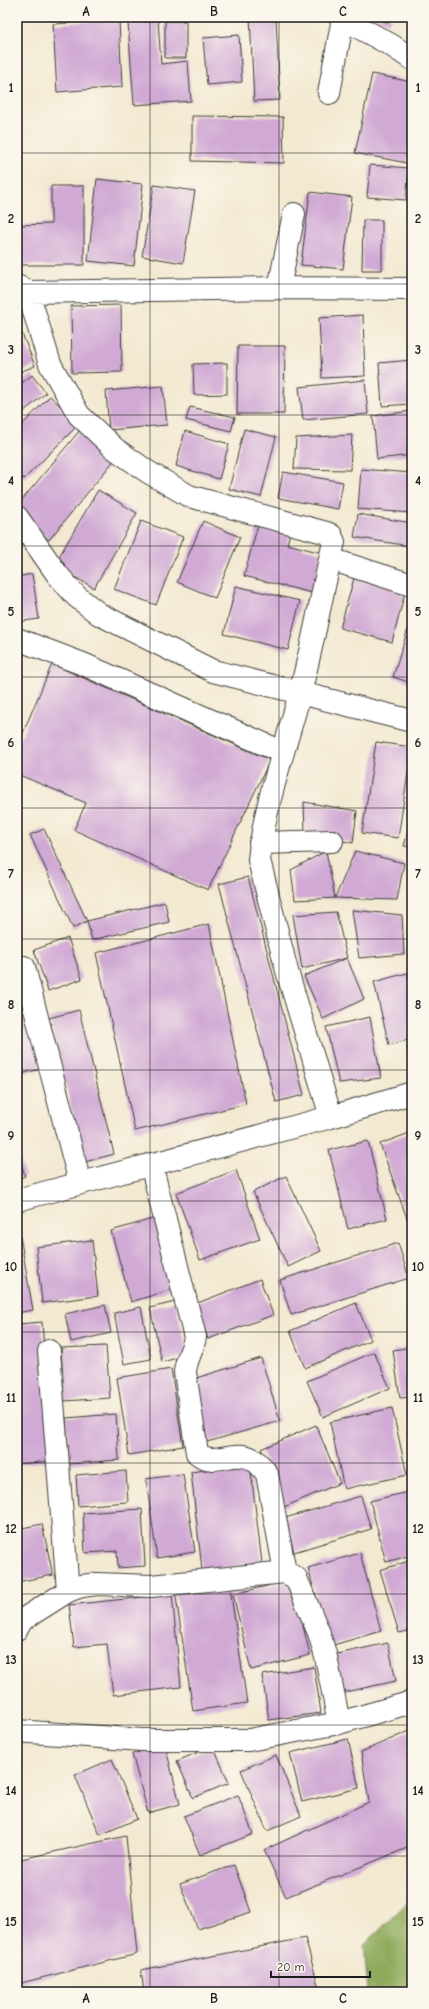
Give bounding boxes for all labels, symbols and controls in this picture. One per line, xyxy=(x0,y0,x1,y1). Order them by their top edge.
text: A xyxy=(82,4,90,19)
text: B xyxy=(210,4,218,19)
text: C xyxy=(339,4,347,19)
text: 1 xyxy=(8,80,14,95)
text: 1 xyxy=(415,80,421,95)
text: 2 xyxy=(8,211,14,226)
text: 2 xyxy=(415,211,421,226)
text: 3 xyxy=(8,342,14,357)
text: 3 xyxy=(415,342,421,357)
text: 4 xyxy=(8,473,14,488)
text: 4 xyxy=(415,473,421,488)
text: 5 xyxy=(8,604,15,619)
text: 5 xyxy=(415,604,422,619)
text: 6 xyxy=(8,735,15,750)
text: 6 xyxy=(415,735,422,750)
text: 7 xyxy=(8,866,14,881)
text: 7 xyxy=(415,866,421,881)
text: 8 xyxy=(8,997,14,1012)
text: 8 xyxy=(415,997,421,1012)
text: 9 xyxy=(8,1128,15,1143)
text: 9 xyxy=(415,1128,422,1143)
text: 10 xyxy=(5,1259,17,1274)
text: 10 xyxy=(412,1259,424,1274)
text: 11 xyxy=(6,1390,16,1405)
text: 11 xyxy=(413,1390,423,1405)
text: 12 xyxy=(5,1521,17,1536)
text: 12 xyxy=(412,1521,424,1536)
text: 13 xyxy=(5,1652,17,1667)
text: 13 xyxy=(412,1652,424,1667)
text: 14 xyxy=(5,1783,17,1798)
text: 14 xyxy=(412,1783,424,1798)
text: 15 xyxy=(5,1914,17,1929)
text: 15 xyxy=(412,1914,424,1929)
scale bar xyxy=(271,1953,370,1979)
text: 20 m xyxy=(277,1960,305,1974)
text: A xyxy=(82,1991,90,2006)
text: B xyxy=(210,1991,218,2006)
text: C xyxy=(339,1991,347,2006)

